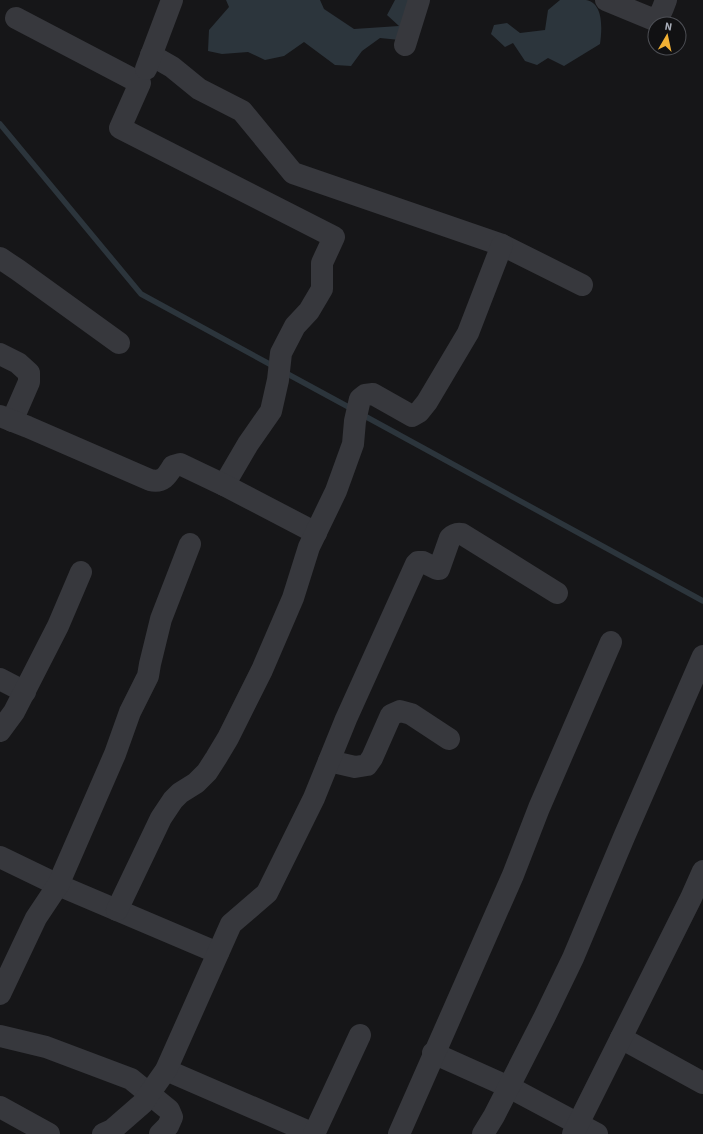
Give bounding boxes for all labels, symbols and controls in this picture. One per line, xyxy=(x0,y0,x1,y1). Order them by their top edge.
north arrow xyxy=(647,16,687,56)
text: N xyxy=(664,19,673,35)

